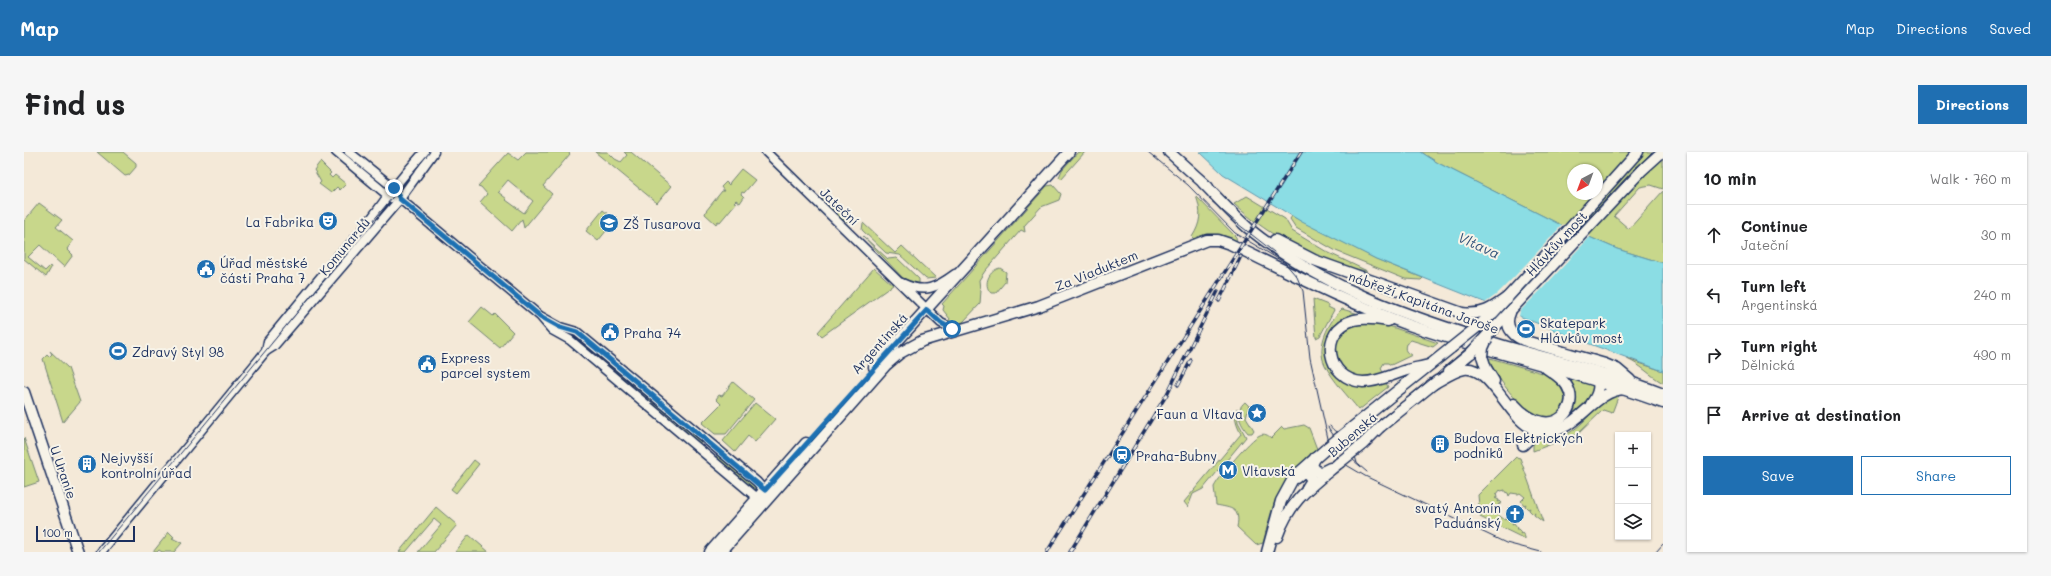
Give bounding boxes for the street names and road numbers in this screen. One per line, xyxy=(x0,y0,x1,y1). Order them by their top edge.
street label: Jateční xyxy=(817,183,863,229)
street label: Hlávkův most xyxy=(1522,207,1591,279)
street label: Komunardů xyxy=(315,214,373,278)
street label: Za Viaduktem xyxy=(1052,246,1140,294)
street label: nábřeží Kapitána Jaroše xyxy=(1346,267,1502,337)
street label: Argentinská xyxy=(847,309,911,377)
street label: Bubenská xyxy=(1324,408,1380,460)
street label: U Uranie xyxy=(47,443,81,501)

